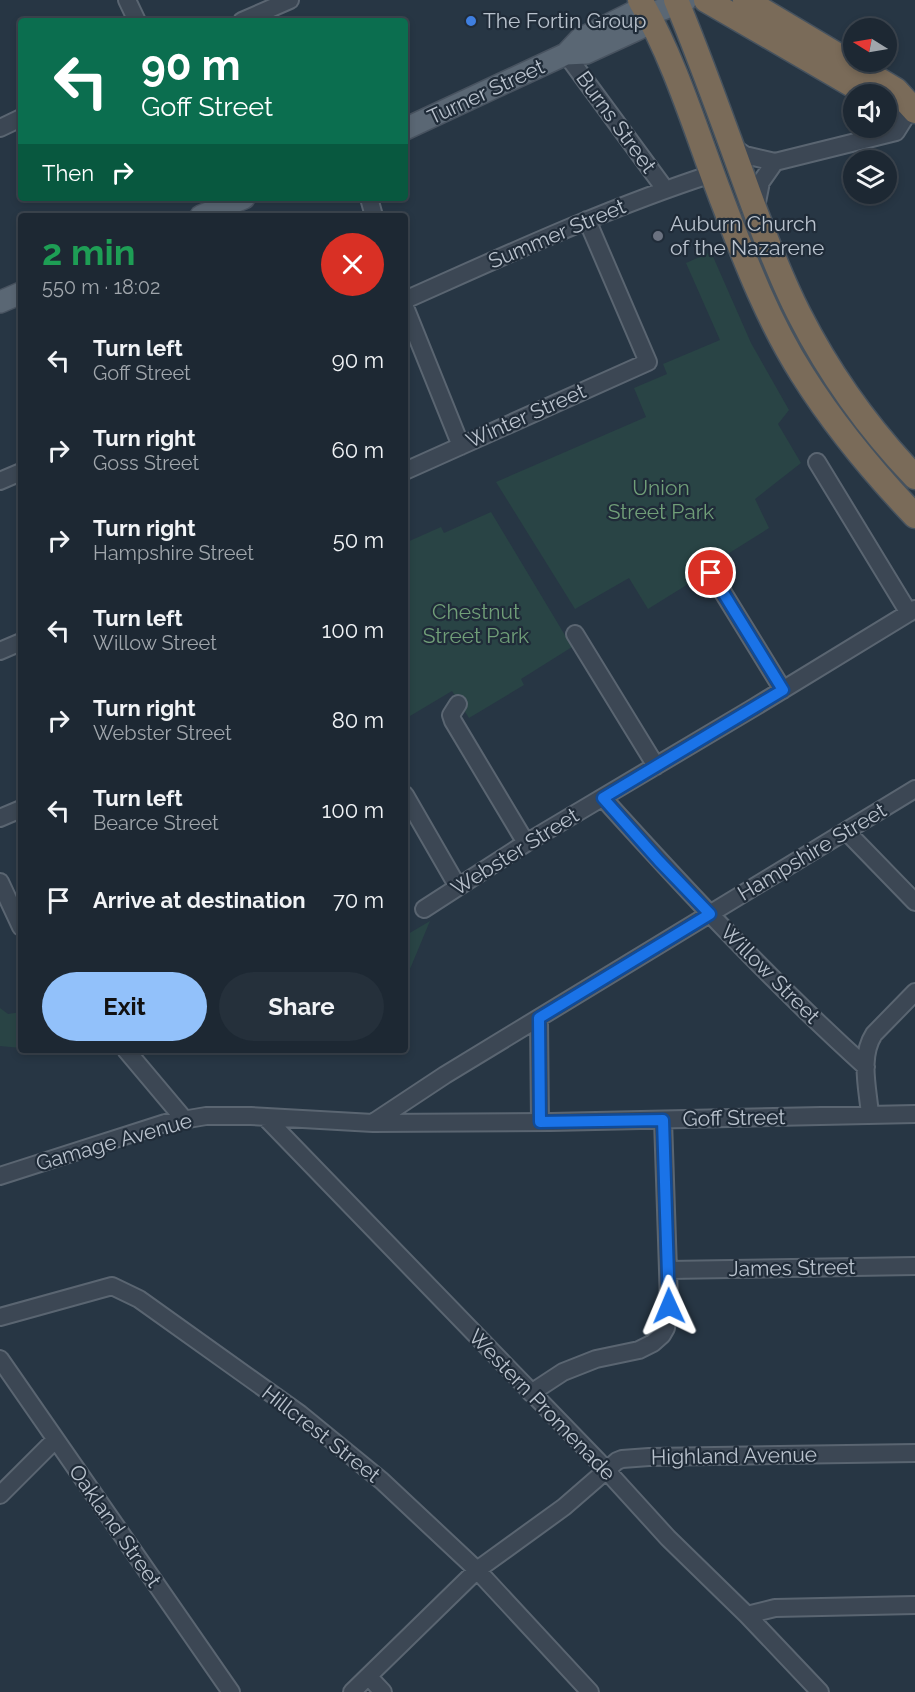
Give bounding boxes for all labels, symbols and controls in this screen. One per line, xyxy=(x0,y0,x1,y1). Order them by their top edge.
place label: The Fortin Group xyxy=(483,8,647,33)
marker: The Fortin Group xyxy=(464,14,478,28)
north arrow xyxy=(843,18,897,72)
map controls xyxy=(843,18,897,204)
text: 90 m xyxy=(141,41,241,90)
icon: left xyxy=(42,42,120,120)
street label: Turner Street xyxy=(423,54,548,129)
street label: Burns Street xyxy=(571,66,662,178)
button: sound xyxy=(843,84,897,138)
text: Goff Street xyxy=(141,91,273,122)
button: layers xyxy=(843,150,897,204)
icon: right xyxy=(106,156,139,189)
text: Then xyxy=(42,160,94,186)
street label: Summer Street xyxy=(484,193,629,274)
place label: Auburn Church of the Nazarene xyxy=(670,211,824,260)
marker: Auburn Church of the Nazarene xyxy=(651,229,665,243)
text: 2 min xyxy=(42,231,135,273)
button: close xyxy=(321,233,384,296)
text: 550 m · 18:02 xyxy=(42,275,160,299)
text: Turn left xyxy=(93,335,183,361)
icon: left xyxy=(42,344,75,377)
text: 90 m xyxy=(332,347,384,373)
text: Goff Street xyxy=(93,361,191,385)
street label: Winter Street xyxy=(462,378,589,453)
text: Turn right xyxy=(93,425,196,451)
icon: right xyxy=(42,434,75,467)
text: 60 m xyxy=(331,437,384,463)
text: Goss Street xyxy=(93,451,199,475)
park label: Union Street Park xyxy=(608,475,714,524)
text: Turn right xyxy=(93,515,196,541)
icon: right xyxy=(42,524,75,557)
text: 50 m xyxy=(333,527,384,553)
text: Hampshire Street xyxy=(93,541,254,565)
pin xyxy=(685,547,736,598)
icon: arrive xyxy=(694,556,727,589)
park label: Chestnut Street Park xyxy=(423,599,529,648)
text: Turn left xyxy=(93,605,183,631)
icon: left xyxy=(42,614,75,647)
text: 100 m xyxy=(322,617,384,643)
text: Willow Street xyxy=(93,631,217,655)
text: Turn right xyxy=(93,695,196,721)
icon: right xyxy=(42,704,75,737)
text: 80 m xyxy=(332,707,384,733)
text: Webster Street xyxy=(93,721,232,745)
text: Turn left xyxy=(93,785,183,811)
icon: left xyxy=(42,794,75,827)
text: 100 m xyxy=(322,797,384,823)
street label: Hampshire Street xyxy=(733,797,891,906)
street label: Webster Street xyxy=(446,802,583,901)
text: Bearce Street xyxy=(93,811,219,835)
icon: arrive xyxy=(42,884,75,917)
text: Arrive at destination xyxy=(93,887,306,913)
text: 70 m xyxy=(333,887,384,913)
street label: Willow Street xyxy=(715,919,825,1029)
button: Exit xyxy=(42,972,207,1041)
button: Share xyxy=(219,972,384,1041)
street label: Goff Street xyxy=(682,1104,786,1131)
street label: Gamage Avenue xyxy=(33,1107,195,1176)
street label: James Street xyxy=(728,1254,856,1281)
position arrow xyxy=(637,1274,701,1338)
street label: Western Promenade xyxy=(464,1324,621,1485)
street label: Hillcrest Street xyxy=(257,1380,385,1488)
street label: Highland Avenue xyxy=(651,1442,817,1469)
street label: Oakland Street xyxy=(64,1459,167,1592)

